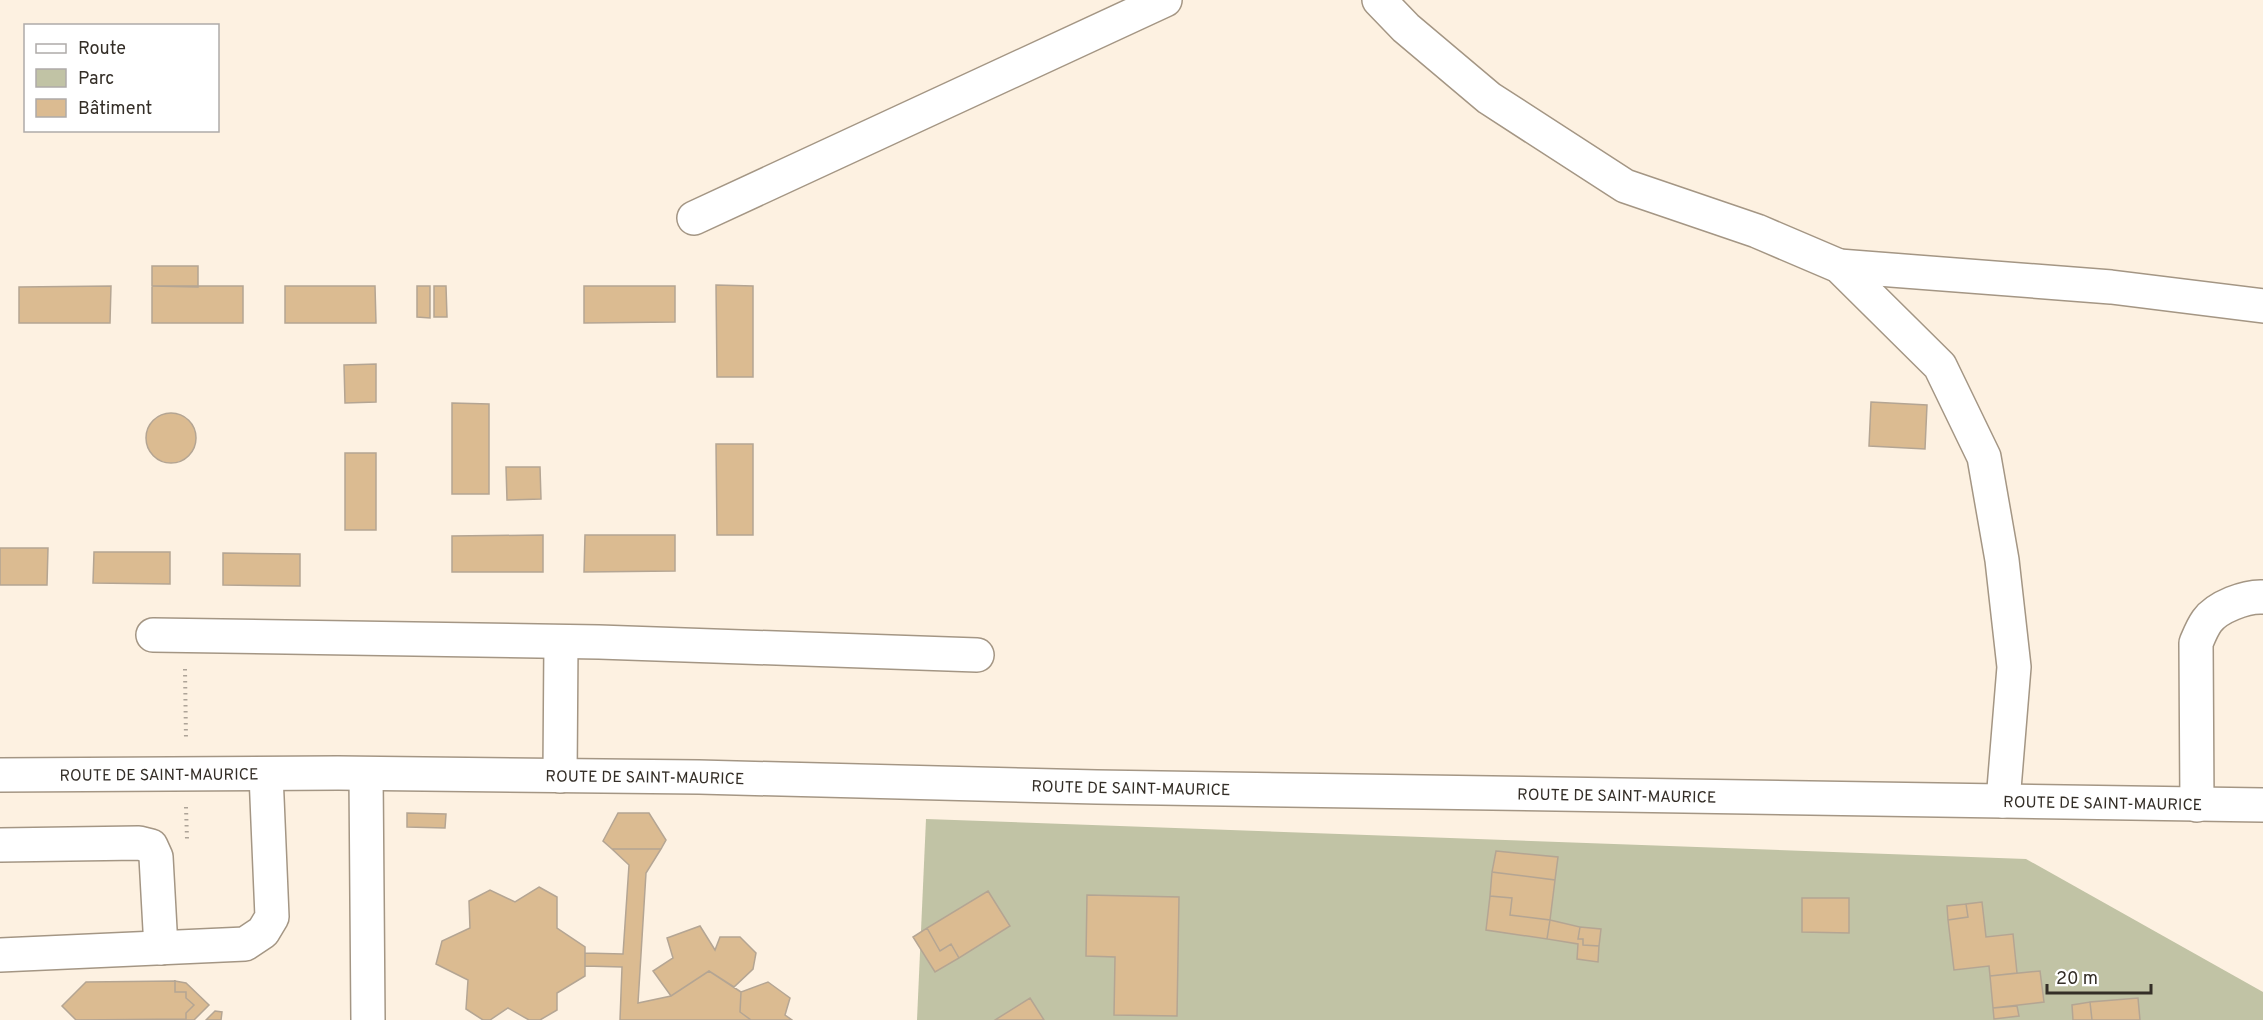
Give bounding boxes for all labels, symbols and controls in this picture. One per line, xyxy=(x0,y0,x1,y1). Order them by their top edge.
legend xyxy=(24,24,219,132)
text: Route xyxy=(78,38,126,61)
text: Parc xyxy=(78,68,114,91)
text: Bâtiment xyxy=(78,98,152,121)
street label: ROUTE DE SAINT-MAURICE xyxy=(59,765,259,787)
street label: ROUTE DE SAINT-MAURICE xyxy=(545,767,745,790)
street label: ROUTE DE SAINT-MAURICE xyxy=(1031,777,1231,801)
street label: ROUTE DE SAINT-MAURICE xyxy=(1517,785,1716,809)
street label: ROUTE DE SAINT-MAURICE xyxy=(2003,793,2202,816)
scale bar xyxy=(2047,957,2150,995)
text: 20 m xyxy=(2056,968,2098,991)

